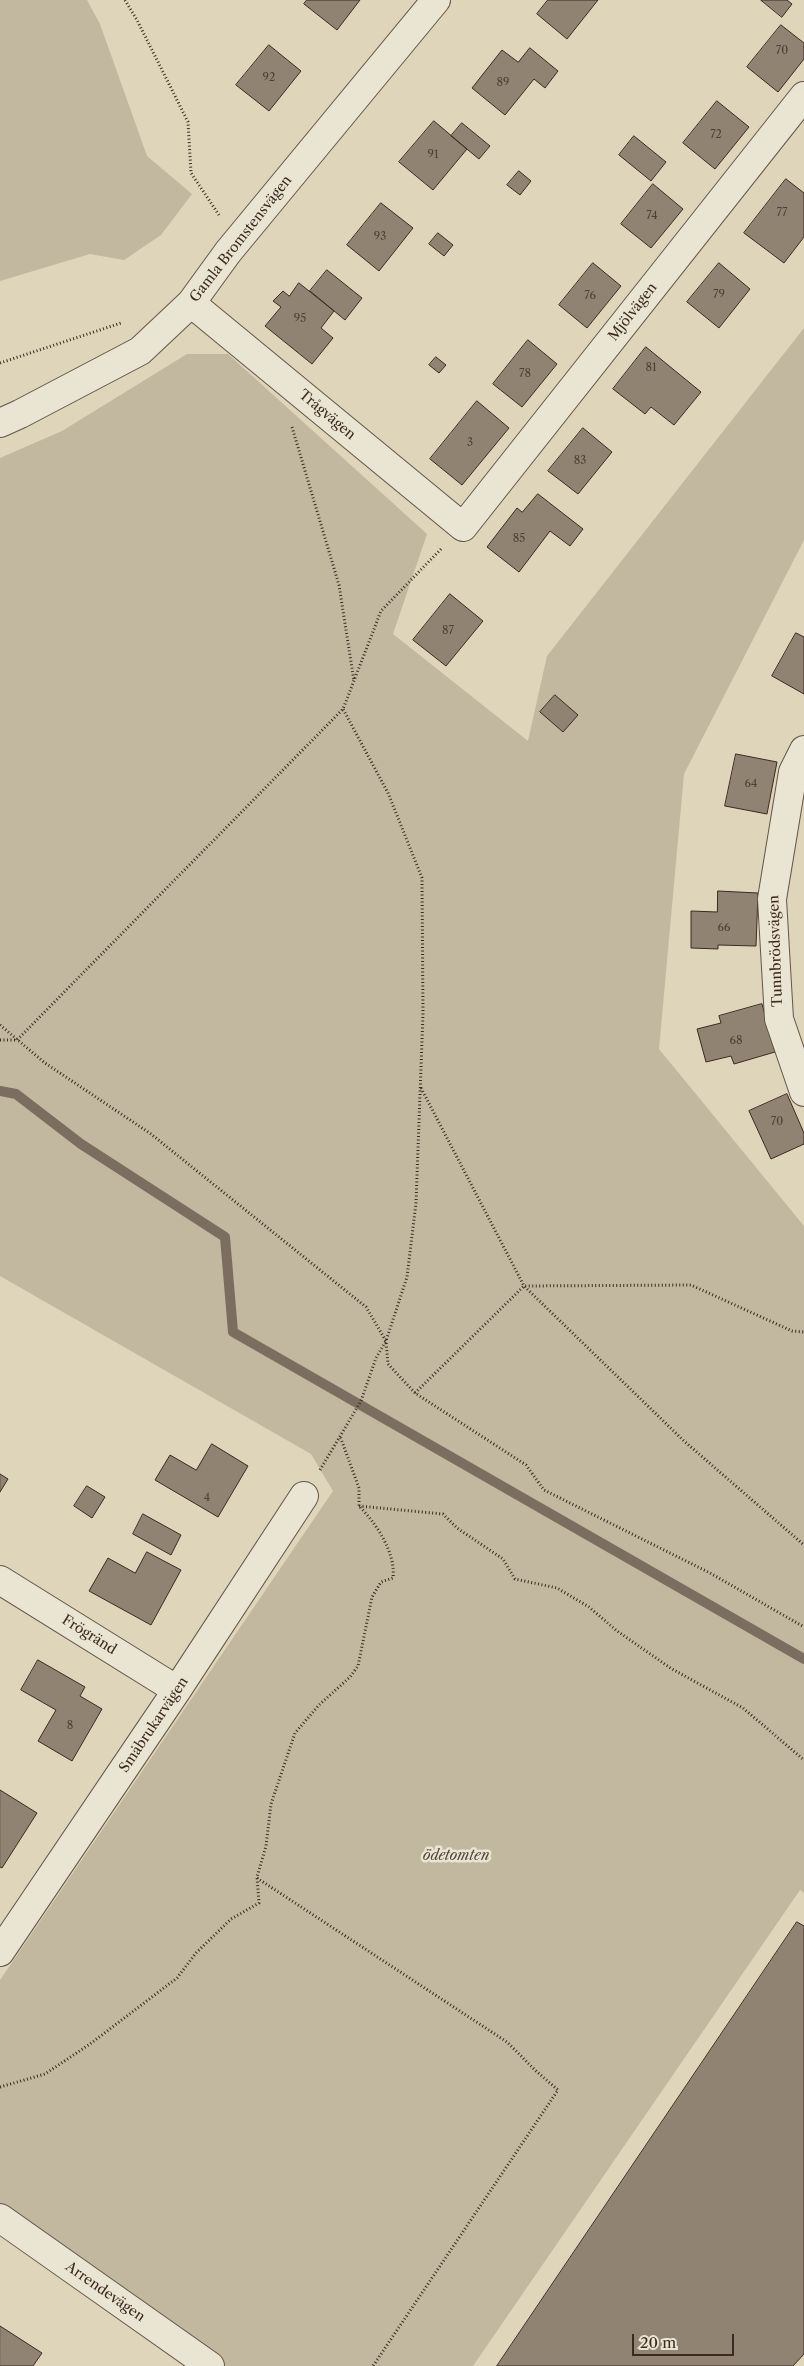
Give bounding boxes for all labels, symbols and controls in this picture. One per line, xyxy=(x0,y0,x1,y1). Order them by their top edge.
house number: 70 xyxy=(776,44,788,58)
house number: 92 xyxy=(263,71,275,85)
house number: 89 xyxy=(497,76,509,90)
house number: 72 xyxy=(710,128,722,142)
house number: 91 xyxy=(427,148,439,162)
street label: Gamla Bromstensvägen xyxy=(186,172,296,306)
house number: 77 xyxy=(777,206,787,220)
house number: 74 xyxy=(646,209,658,223)
house number: 93 xyxy=(374,230,386,244)
street label: Mjölvägen xyxy=(605,280,661,344)
house number: 79 xyxy=(713,288,725,302)
house number: 76 xyxy=(584,289,596,303)
house number: 95 xyxy=(294,312,306,326)
house number: 81 xyxy=(645,361,657,375)
house number: 78 xyxy=(519,367,531,381)
street label: Trågvägen xyxy=(295,386,359,444)
house number: 3 xyxy=(467,436,473,450)
house number: 83 xyxy=(574,454,586,468)
house number: 85 xyxy=(513,532,525,546)
house number: 87 xyxy=(442,624,454,638)
house number: 64 xyxy=(745,777,757,791)
street label: Tunnbrödsvägen xyxy=(766,895,786,1007)
house number: 66 xyxy=(718,921,730,935)
house number: 68 xyxy=(730,1034,742,1048)
house number: 70 xyxy=(771,1115,783,1129)
house number: 4 xyxy=(204,1491,210,1505)
street label: Frögränd xyxy=(59,1612,119,1658)
street label: Småbrukarvägen xyxy=(116,1674,192,1776)
house number: 8 xyxy=(67,1719,73,1733)
park label: ödetomten xyxy=(423,1848,489,1864)
street label: Arrendevägen xyxy=(62,2258,148,2326)
scale bar xyxy=(634,2324,736,2356)
text: 20 m xyxy=(640,2333,676,2352)

